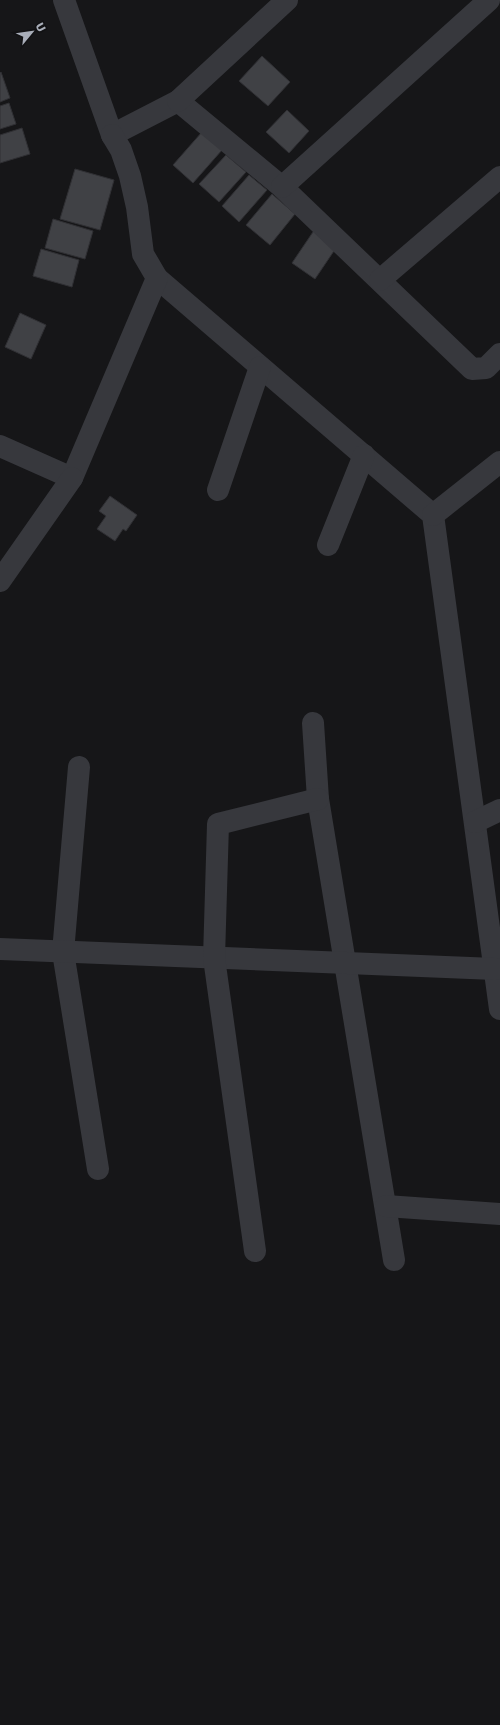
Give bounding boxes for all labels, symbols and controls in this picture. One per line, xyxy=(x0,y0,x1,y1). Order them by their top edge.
north arrow xyxy=(12,12,52,52)
text: U xyxy=(32,20,48,34)

